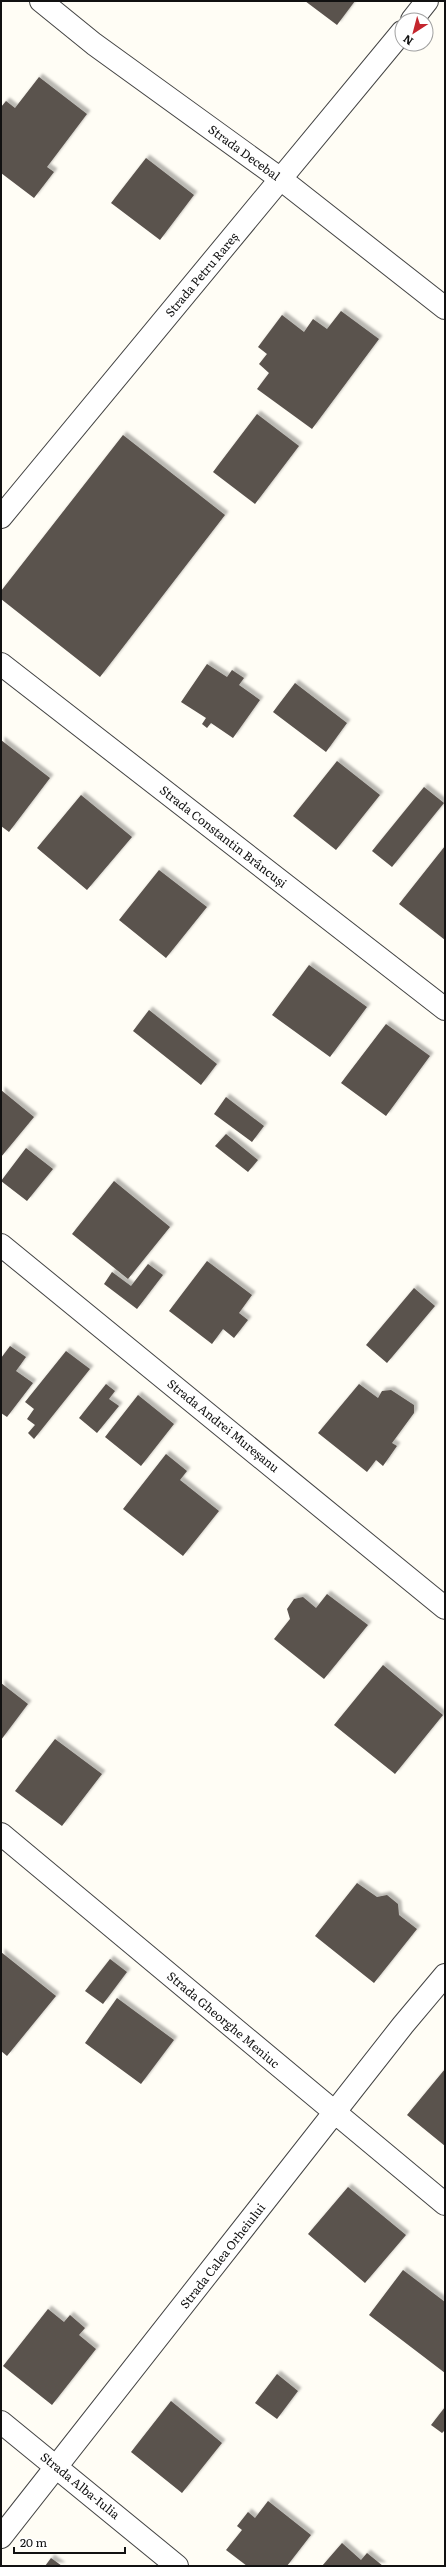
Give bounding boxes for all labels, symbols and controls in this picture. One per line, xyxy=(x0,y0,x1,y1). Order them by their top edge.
north arrow xyxy=(394,12,434,52)
text: N xyxy=(399,32,416,50)
street label: Strada Decebal xyxy=(205,120,284,184)
street label: Strada Petru Rareș xyxy=(160,228,242,321)
street label: Strada Constantin Brâncuși xyxy=(156,781,291,892)
street label: Strada Andrei Mureșanu xyxy=(164,1374,284,1476)
street label: Strada Gheorghe Meniuc xyxy=(163,1967,284,2072)
street label: Strada Calea Orheiului xyxy=(175,2199,269,2312)
street label: Strada Alba-Iulia xyxy=(37,2448,125,2523)
scale bar xyxy=(14,2529,125,2555)
text: 20 m xyxy=(20,2533,47,2551)

